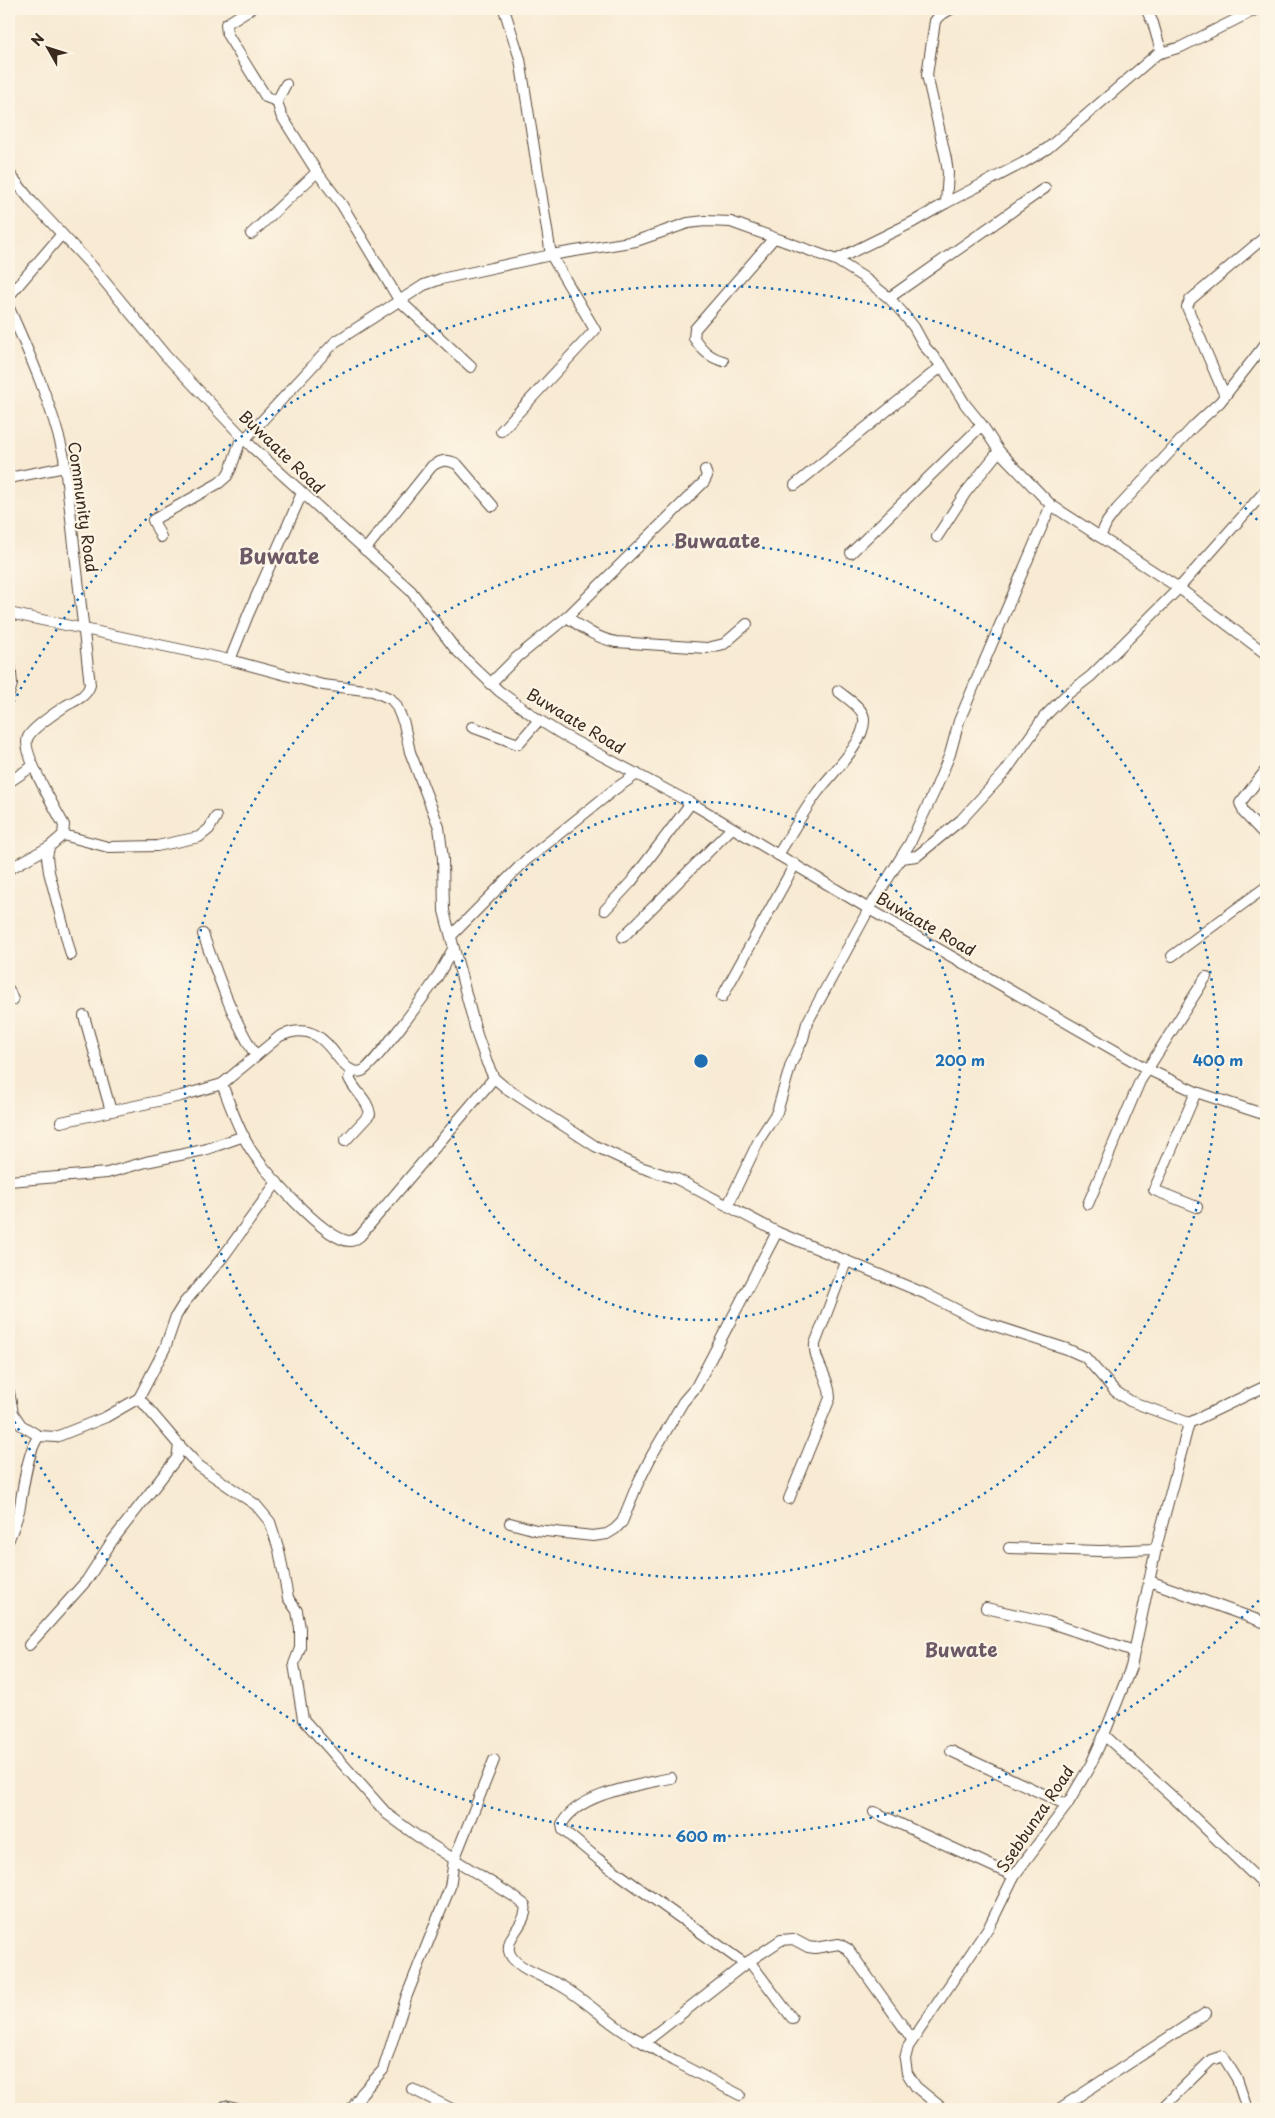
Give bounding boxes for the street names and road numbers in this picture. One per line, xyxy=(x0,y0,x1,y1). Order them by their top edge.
street label: Buwaate Road xyxy=(234,404,331,499)
street label: Community Road xyxy=(63,440,105,574)
street label: Buwaate Road xyxy=(523,681,630,759)
street label: Buwaate Road xyxy=(872,885,981,961)
street label: Ssebbunza Road xyxy=(989,1760,1079,1877)

